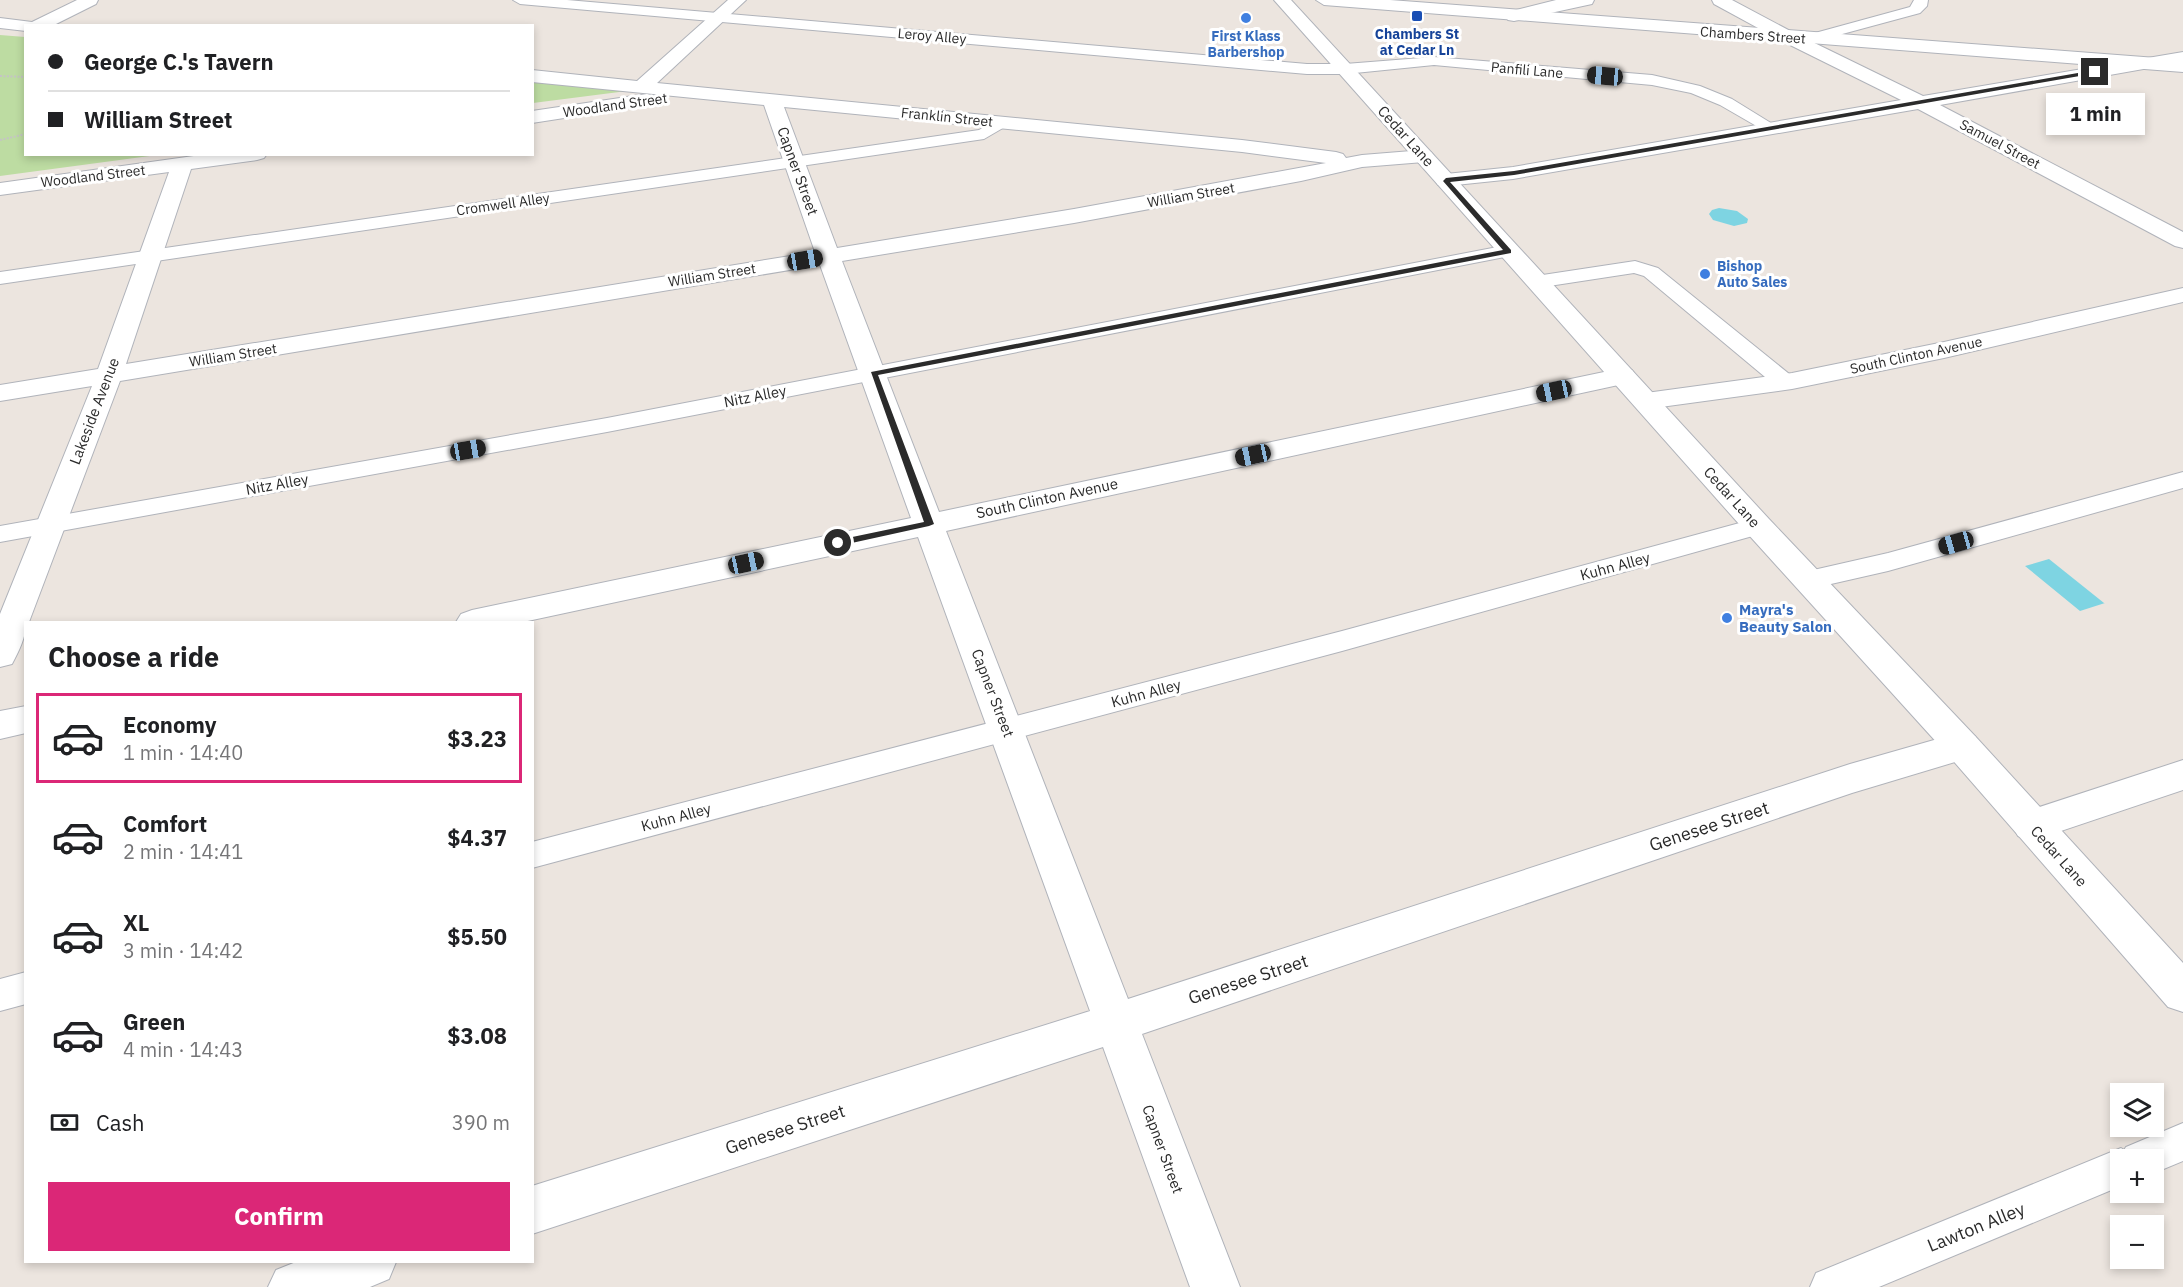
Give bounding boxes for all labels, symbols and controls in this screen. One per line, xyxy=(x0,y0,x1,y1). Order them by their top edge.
marker: Chambers St at Cedar Ln xyxy=(1410,9,1424,23)
marker: First Klass Barbershop xyxy=(1239,11,1253,25)
street label: Chambers Street xyxy=(1700,22,1806,48)
street label: Leroy Alley xyxy=(897,24,967,48)
place label: Chambers St at Cedar Ln xyxy=(1375,25,1459,59)
place label: First Klass Barbershop xyxy=(1208,27,1284,61)
text: George C.'s Tavern xyxy=(84,47,274,76)
street label: Panfili Lane xyxy=(1490,58,1564,82)
route end xyxy=(2081,58,2108,85)
car xyxy=(1586,65,1624,87)
street label: Woodland Street xyxy=(562,89,668,121)
callout: 1 min xyxy=(2046,93,2144,135)
text: 1 min xyxy=(2069,100,2122,127)
street label: Cedar Lane xyxy=(1374,102,1438,170)
street label: Franklin Street xyxy=(900,103,994,131)
text: William Street xyxy=(84,105,233,134)
street label: Samuel Street xyxy=(1956,115,2044,173)
street label: Capner Street xyxy=(773,124,823,218)
street label: Woodland Street xyxy=(40,161,146,191)
street label: William Street xyxy=(1146,178,1236,212)
street label: Cromwell Alley xyxy=(455,189,551,219)
car xyxy=(786,248,824,272)
place label: Bishop Auto Sales xyxy=(1717,257,1787,291)
street label: William Street xyxy=(667,259,757,291)
marker: Bishop Auto Sales xyxy=(1698,267,1712,281)
street label: South Clinton Avenue xyxy=(1848,332,1984,378)
street label: William Street xyxy=(188,339,278,371)
street label: Lakeside Avenue xyxy=(65,355,123,467)
car xyxy=(1535,378,1573,404)
street label: Nitz Alley xyxy=(722,381,788,411)
car xyxy=(449,438,487,462)
car xyxy=(1234,442,1272,468)
street label: Cedar Lane xyxy=(1700,463,1764,531)
street label: Nitz Alley xyxy=(244,469,310,499)
street label: South Clinton Avenue xyxy=(974,474,1120,522)
route start xyxy=(824,529,851,556)
car xyxy=(1936,529,1976,557)
street label: Kuhn Alley xyxy=(1578,547,1653,584)
car xyxy=(727,550,765,576)
place label: Mayra's Beauty Salon xyxy=(1739,600,1832,636)
marker: Mayra's Beauty Salon xyxy=(1720,611,1734,625)
text: Choose a ride xyxy=(48,639,219,674)
street label: Capner Street xyxy=(967,646,1019,740)
street label: Kuhn Alley xyxy=(1109,674,1184,711)
text: Economy xyxy=(123,710,217,739)
icon: car xyxy=(51,711,105,765)
text: $3.23 xyxy=(447,724,507,753)
text: 1 min · 14:40 xyxy=(123,739,243,766)
street label: Genesee Street xyxy=(1646,796,1772,856)
street label: Kuhn Alley xyxy=(639,798,714,835)
text: Comfort xyxy=(123,809,207,838)
icon: car xyxy=(51,810,105,864)
street label: Cedar Lane xyxy=(2027,822,2091,890)
text: $4.37 xyxy=(447,823,507,852)
text: 2 min · 14:41 xyxy=(123,838,243,865)
text: XL xyxy=(123,908,149,937)
icon: car xyxy=(51,909,105,963)
text: $5.50 xyxy=(447,922,507,951)
text: 3 min · 14:42 xyxy=(123,937,243,964)
street label: Genesee Street xyxy=(1185,949,1311,1009)
text: Green xyxy=(123,1007,185,1036)
icon: car xyxy=(51,1008,105,1062)
text: $3.08 xyxy=(447,1021,507,1050)
text: 4 min · 14:43 xyxy=(123,1036,243,1063)
map controls xyxy=(2110,1083,2164,1269)
button: layers xyxy=(2110,1083,2164,1137)
street label: Genesee Street xyxy=(722,1099,848,1159)
street label: Capner Street xyxy=(1138,1102,1188,1196)
icon: cash xyxy=(48,1106,81,1139)
text: Cash xyxy=(96,1108,145,1137)
text: 390 m xyxy=(452,1109,510,1136)
button: + xyxy=(2110,1149,2164,1203)
button: Confirm xyxy=(48,1182,510,1251)
street label: Lawton Alley xyxy=(1924,1197,2028,1257)
button: − xyxy=(2110,1215,2164,1269)

